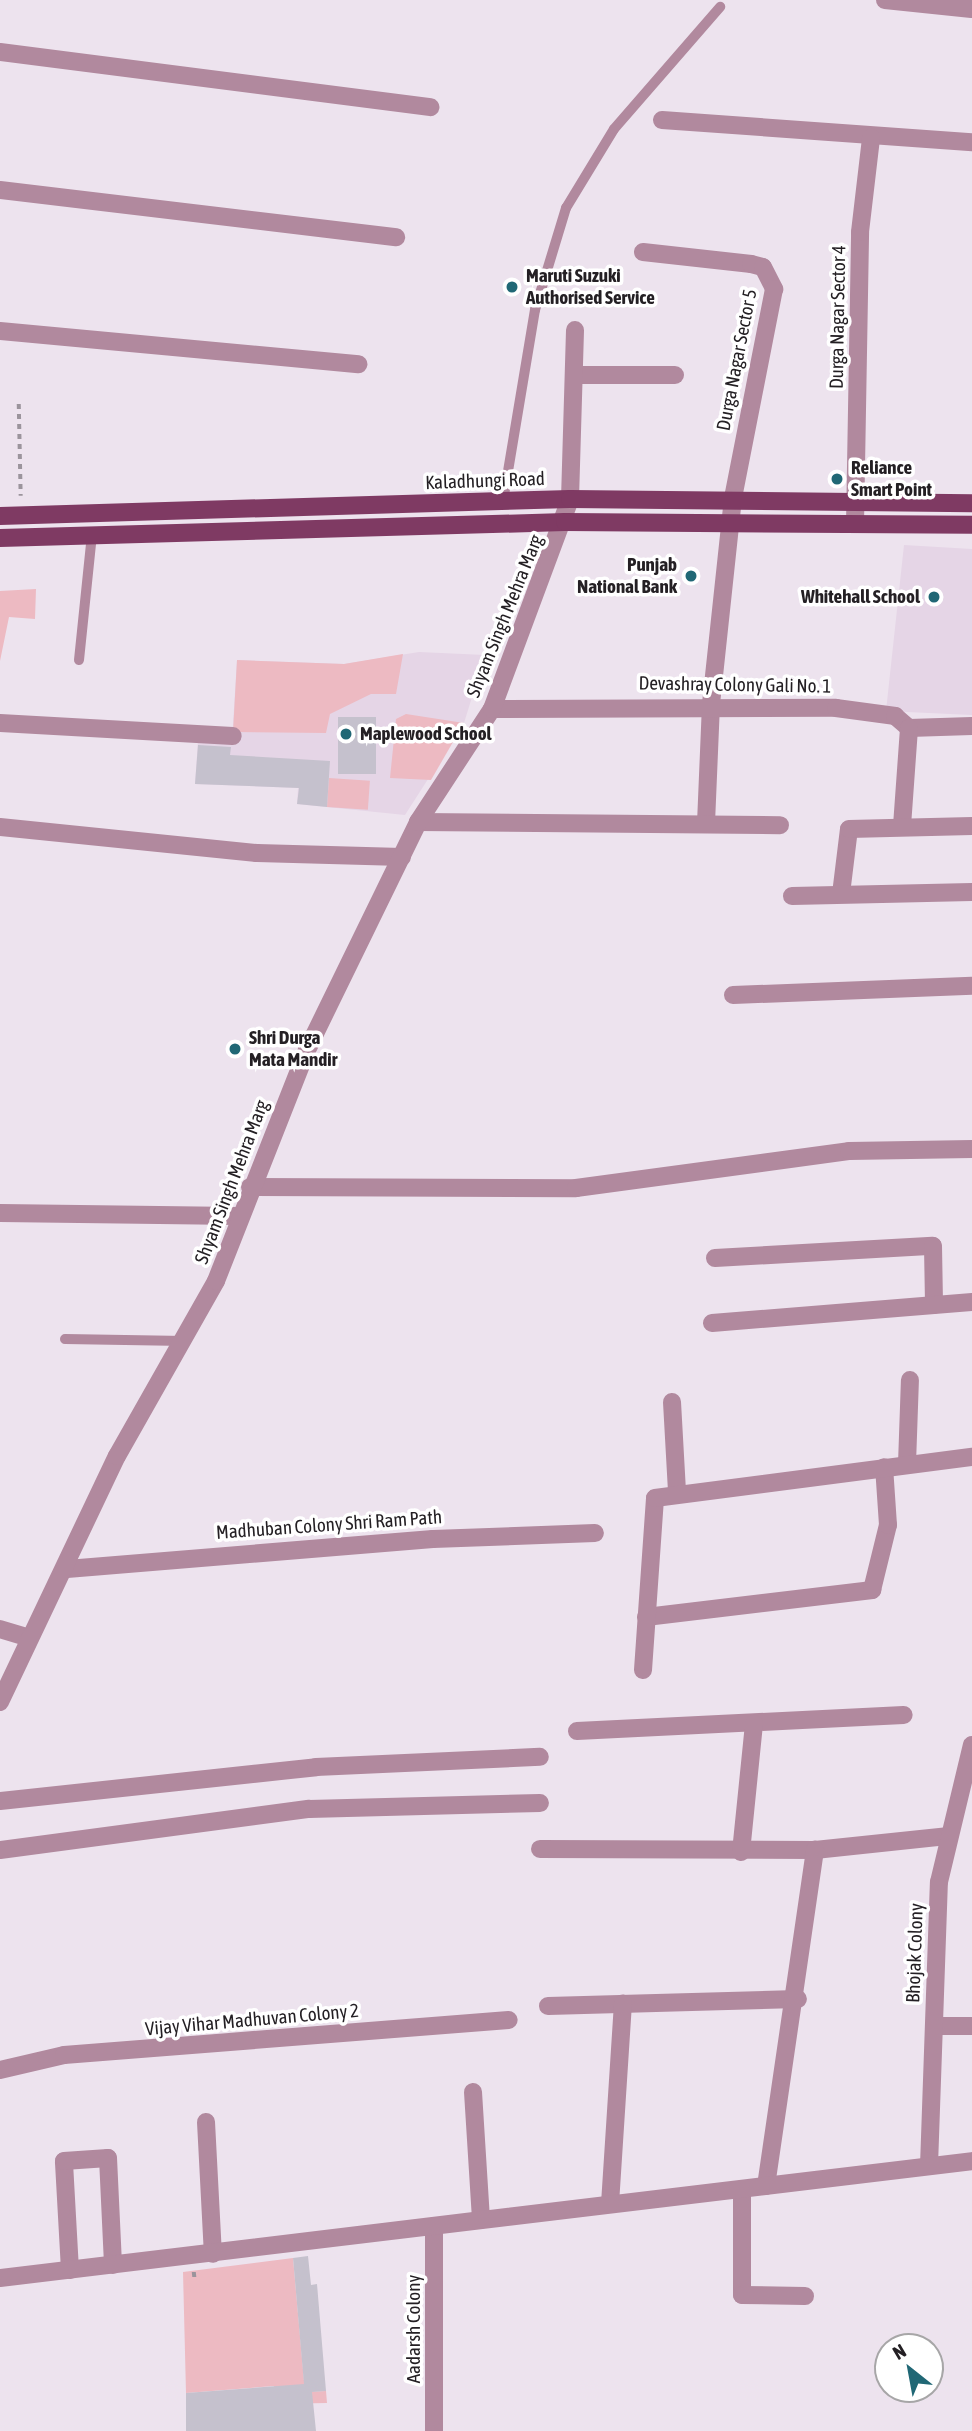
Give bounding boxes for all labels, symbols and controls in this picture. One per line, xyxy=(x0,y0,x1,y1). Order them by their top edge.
street label: Durga Nagar Sector 4 xyxy=(825,245,851,389)
place label: Maruti Suzuki Authorised Service xyxy=(526,265,655,309)
marker: Maruti Suzuki Authorised Service xyxy=(504,279,520,295)
street label: Durga Nagar Sector 5 xyxy=(712,287,762,433)
place label: Reliance Smart Point xyxy=(851,457,932,501)
street label: Kaladhungi Road xyxy=(425,468,545,494)
marker: Reliance Smart Point xyxy=(829,471,845,487)
street label: Shyam Singh Mehra Marg xyxy=(462,531,548,701)
place label: Punjab National Bank xyxy=(577,554,677,598)
marker: Punjab National Bank xyxy=(683,568,699,584)
place label: Whitehall School xyxy=(801,586,920,608)
marker: Whitehall School xyxy=(926,589,942,605)
street label: Devashray Colony Gali No. 1 xyxy=(638,672,832,698)
place label: Maplewood School xyxy=(360,723,492,745)
marker: Maplewood School xyxy=(338,726,354,742)
place label: Shri Durga Mata Mandir xyxy=(249,1027,337,1071)
marker: Shri Durga Mata Mandir xyxy=(227,1041,243,1057)
street label: Shyam Singh Mehra Marg xyxy=(190,1097,274,1267)
street label: Madhuban Colony Shri Ram Path xyxy=(215,1506,443,1544)
street label: Bhojak Colony xyxy=(902,1903,928,2003)
street label: Vijay Vihar Madhuvan Colony 2 xyxy=(144,1999,360,2041)
street label: Aadarsh Colony xyxy=(403,2275,425,2383)
north arrow xyxy=(874,2333,944,2403)
text: N xyxy=(889,2339,910,2364)

